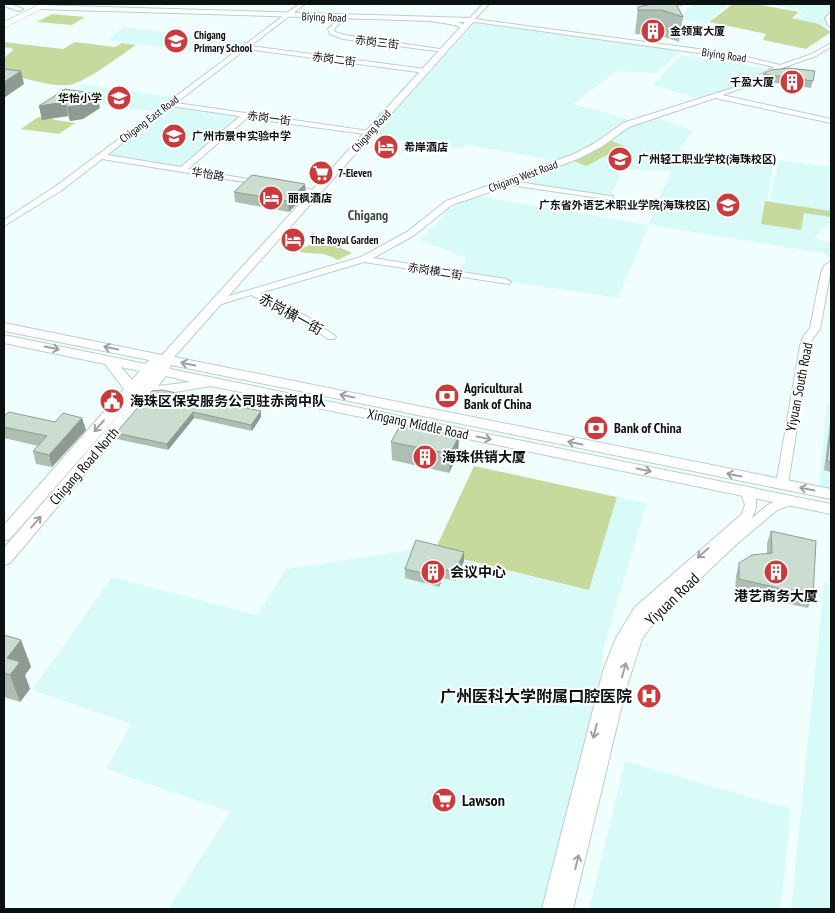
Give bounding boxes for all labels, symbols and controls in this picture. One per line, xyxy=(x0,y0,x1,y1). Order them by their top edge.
street label: Biying Road xyxy=(301,9,347,25)
building icon: 金领寓大厦 xyxy=(640,18,666,44)
place label: 金领寓大厦 xyxy=(670,24,725,38)
school or university icon: Chigang Primary School xyxy=(163,28,189,54)
place label: Chigang Primary School xyxy=(194,28,252,55)
street label: 赤岗三街 xyxy=(354,32,400,52)
street label: Biying Road xyxy=(701,45,747,65)
street label: 赤岗二街 xyxy=(311,49,357,69)
building icon: 千盈大厦 xyxy=(779,69,805,95)
place label: 千盈大厦 xyxy=(730,75,774,89)
school or university icon: 华怡小学 xyxy=(106,85,132,111)
place label: 华怡小学 xyxy=(58,91,102,105)
street label: Chigang East Road xyxy=(117,92,181,146)
street label: Chigang Road xyxy=(348,107,394,155)
street label: 赤岗一街 xyxy=(246,108,292,128)
school or university icon: 广州市景中实验中学 xyxy=(161,123,187,149)
place label: 广州市景中实验中学 xyxy=(192,129,291,143)
hotel icon: 希岸酒店 xyxy=(373,134,399,160)
place label: 希岸酒店 xyxy=(404,140,448,154)
school or university icon: 广州轻工职业学校(海珠校区) xyxy=(607,146,633,172)
place label: 广州轻工职业学校(海珠校区) xyxy=(638,152,776,166)
street label: Chigang West Road xyxy=(487,157,560,195)
supermarket icon: 7-Eleven xyxy=(308,160,334,186)
street label: 华怡路 xyxy=(191,165,225,183)
place label: 7-Eleven xyxy=(338,166,372,180)
hotel icon: 丽枫酒店 xyxy=(258,185,284,211)
place label: 丽枫酒店 xyxy=(288,191,332,205)
school or university icon: 广东省外语艺术职业学院(海珠校区) xyxy=(715,192,741,218)
place label: 广东省外语艺术职业学院(海珠校区) xyxy=(539,198,710,212)
district label: Chigang xyxy=(348,206,388,224)
hotel icon: The Royal Garden xyxy=(280,227,306,253)
place label: The Royal Garden xyxy=(310,233,379,247)
street label: 赤岗横二街 xyxy=(407,260,463,282)
street label: 赤岗横一街 xyxy=(256,289,326,339)
street label: Yiyuan South Road xyxy=(782,341,816,433)
one-way arrow xyxy=(103,343,119,353)
one-way arrow xyxy=(43,344,59,353)
one-way arrow xyxy=(180,359,196,368)
place label: Agricultural Bank of China xyxy=(463,379,532,413)
bank icon: Agricultural Bank of China xyxy=(434,383,460,409)
public building icon: 海珠区保安服务公司驻赤岗中队 xyxy=(99,388,125,414)
one-way arrow xyxy=(339,391,355,401)
place label: 海珠区保安服务公司驻赤岗中队 xyxy=(130,392,326,410)
street label: Xingang Middle Road xyxy=(366,404,470,444)
bank icon: Bank of China xyxy=(583,415,609,441)
place label: Bank of China xyxy=(614,419,682,437)
one-way arrow xyxy=(93,420,105,433)
street label: Chigang Road North xyxy=(45,423,123,509)
one-way arrow xyxy=(476,433,492,443)
one-way arrow xyxy=(567,438,583,447)
building icon: 海珠供销大厦 xyxy=(412,444,438,470)
place label: 海珠供销大厦 xyxy=(442,448,526,466)
one-way arrow xyxy=(635,466,651,476)
one-way arrow xyxy=(726,470,742,479)
one-way arrow xyxy=(799,484,815,494)
one-way arrow xyxy=(30,516,41,529)
one-way arrow xyxy=(697,548,710,559)
building icon: 会议中心 xyxy=(420,559,446,585)
building icon: 港艺商务大厦 xyxy=(763,559,789,585)
place label: 会议中心 xyxy=(450,563,506,581)
street label: Yiyuan Road xyxy=(641,568,703,630)
place label: 港艺商务大厦 xyxy=(734,587,818,605)
one-way arrow xyxy=(619,662,629,678)
hospital icon: 广州医科大学附属口腔医院 xyxy=(636,683,662,709)
place label: 广州医科大学附属口腔医院 xyxy=(440,686,632,706)
one-way arrow xyxy=(590,723,599,739)
supermarket icon: Lawson xyxy=(431,787,457,813)
place label: Lawson xyxy=(462,790,505,810)
one-way arrow xyxy=(573,854,582,870)

